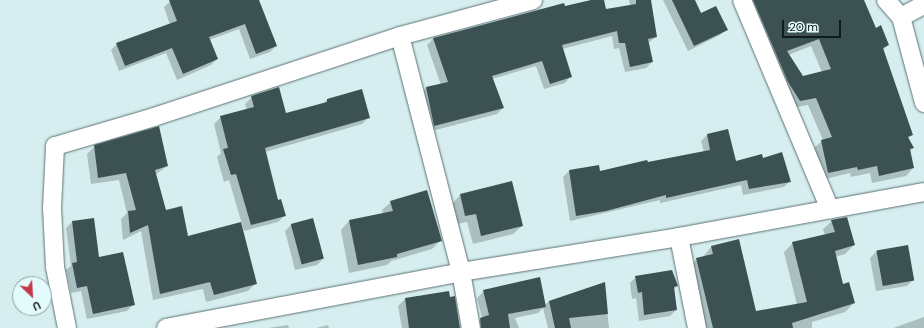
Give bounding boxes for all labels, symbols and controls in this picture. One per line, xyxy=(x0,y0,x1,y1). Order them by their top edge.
scale bar xyxy=(784,12,843,38)
text: 20 m xyxy=(789,19,818,35)
north arrow xyxy=(12,276,52,316)
text: U xyxy=(30,298,43,314)

